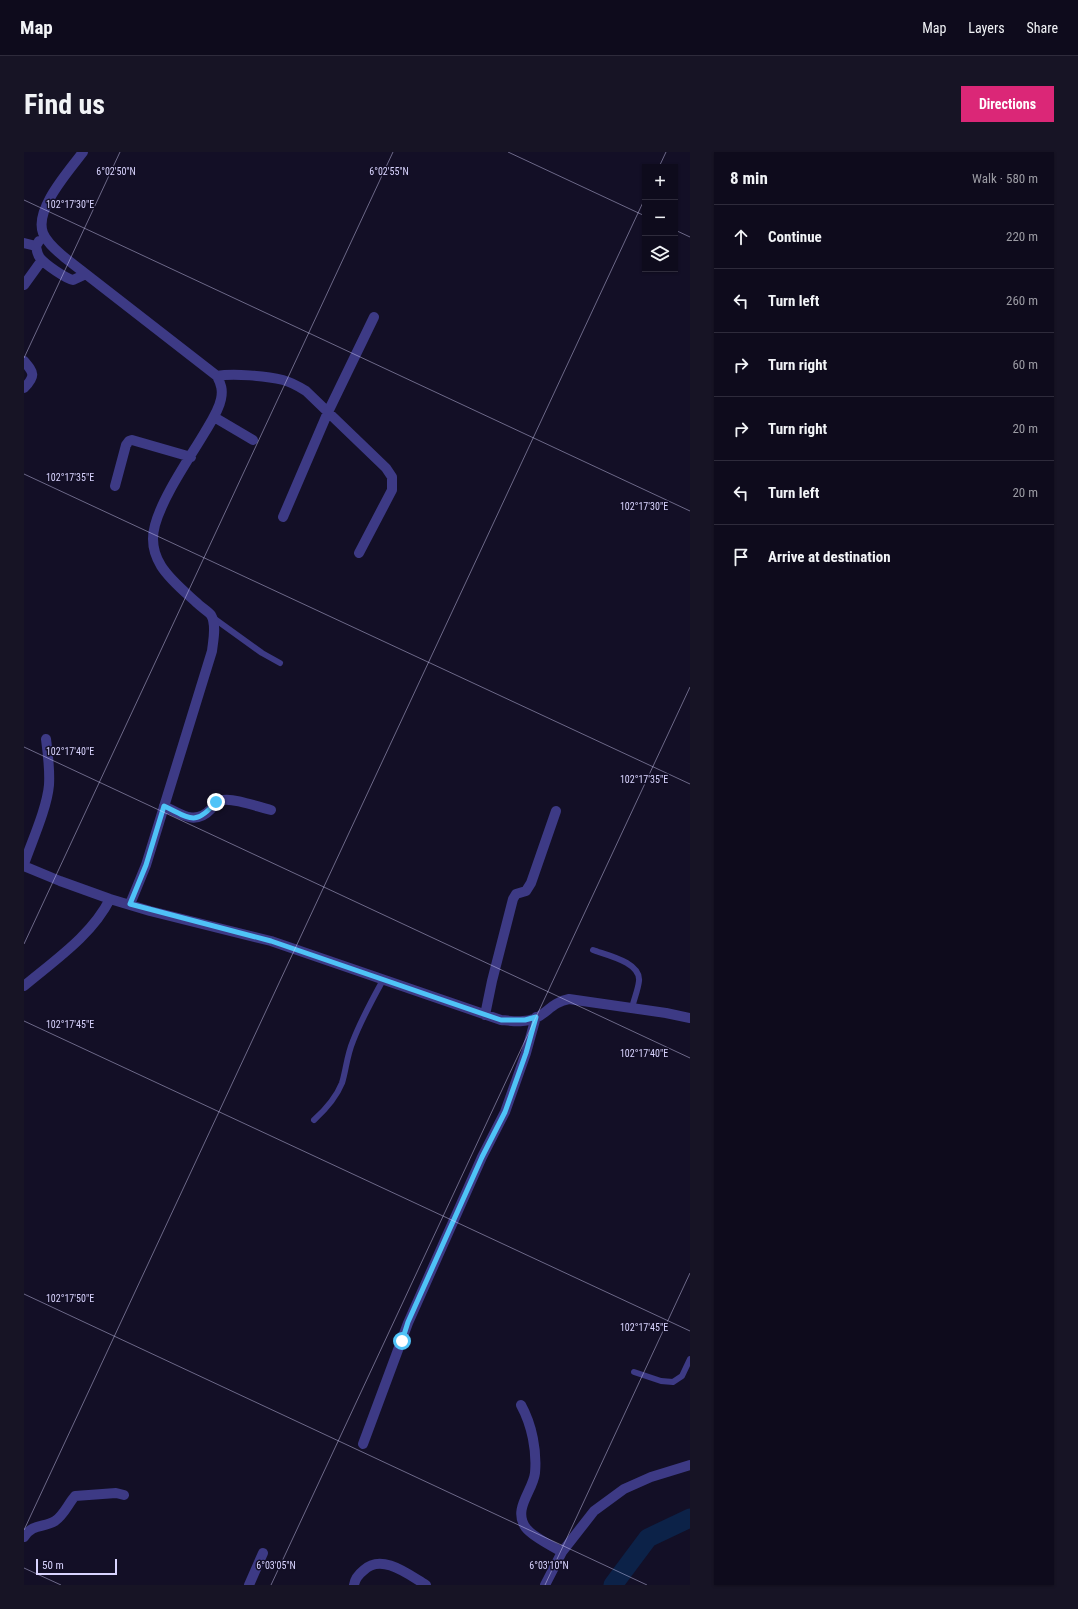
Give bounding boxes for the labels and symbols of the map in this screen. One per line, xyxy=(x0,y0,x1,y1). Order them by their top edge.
text: 6°02'50"N xyxy=(96,166,136,177)
text: 6°02'55"N xyxy=(369,166,409,177)
text: 102°17'30"E xyxy=(46,199,94,210)
text: 102°17'35"E xyxy=(46,472,94,483)
text: 102°17'30"E xyxy=(620,501,668,512)
text: 102°17'40"E xyxy=(46,746,94,757)
text: 102°17'35"E xyxy=(620,774,668,785)
route end xyxy=(207,793,225,811)
text: 102°17'45"E xyxy=(46,1019,94,1030)
text: 102°17'40"E xyxy=(620,1048,668,1059)
text: 102°17'50"E xyxy=(46,1293,94,1304)
text: 102°17'45"E xyxy=(620,1322,668,1333)
route start xyxy=(393,1332,411,1350)
scale bar xyxy=(36,1557,117,1576)
text: 6°03'05"N xyxy=(256,1560,296,1571)
text: 6°03'10"N xyxy=(529,1560,569,1571)

